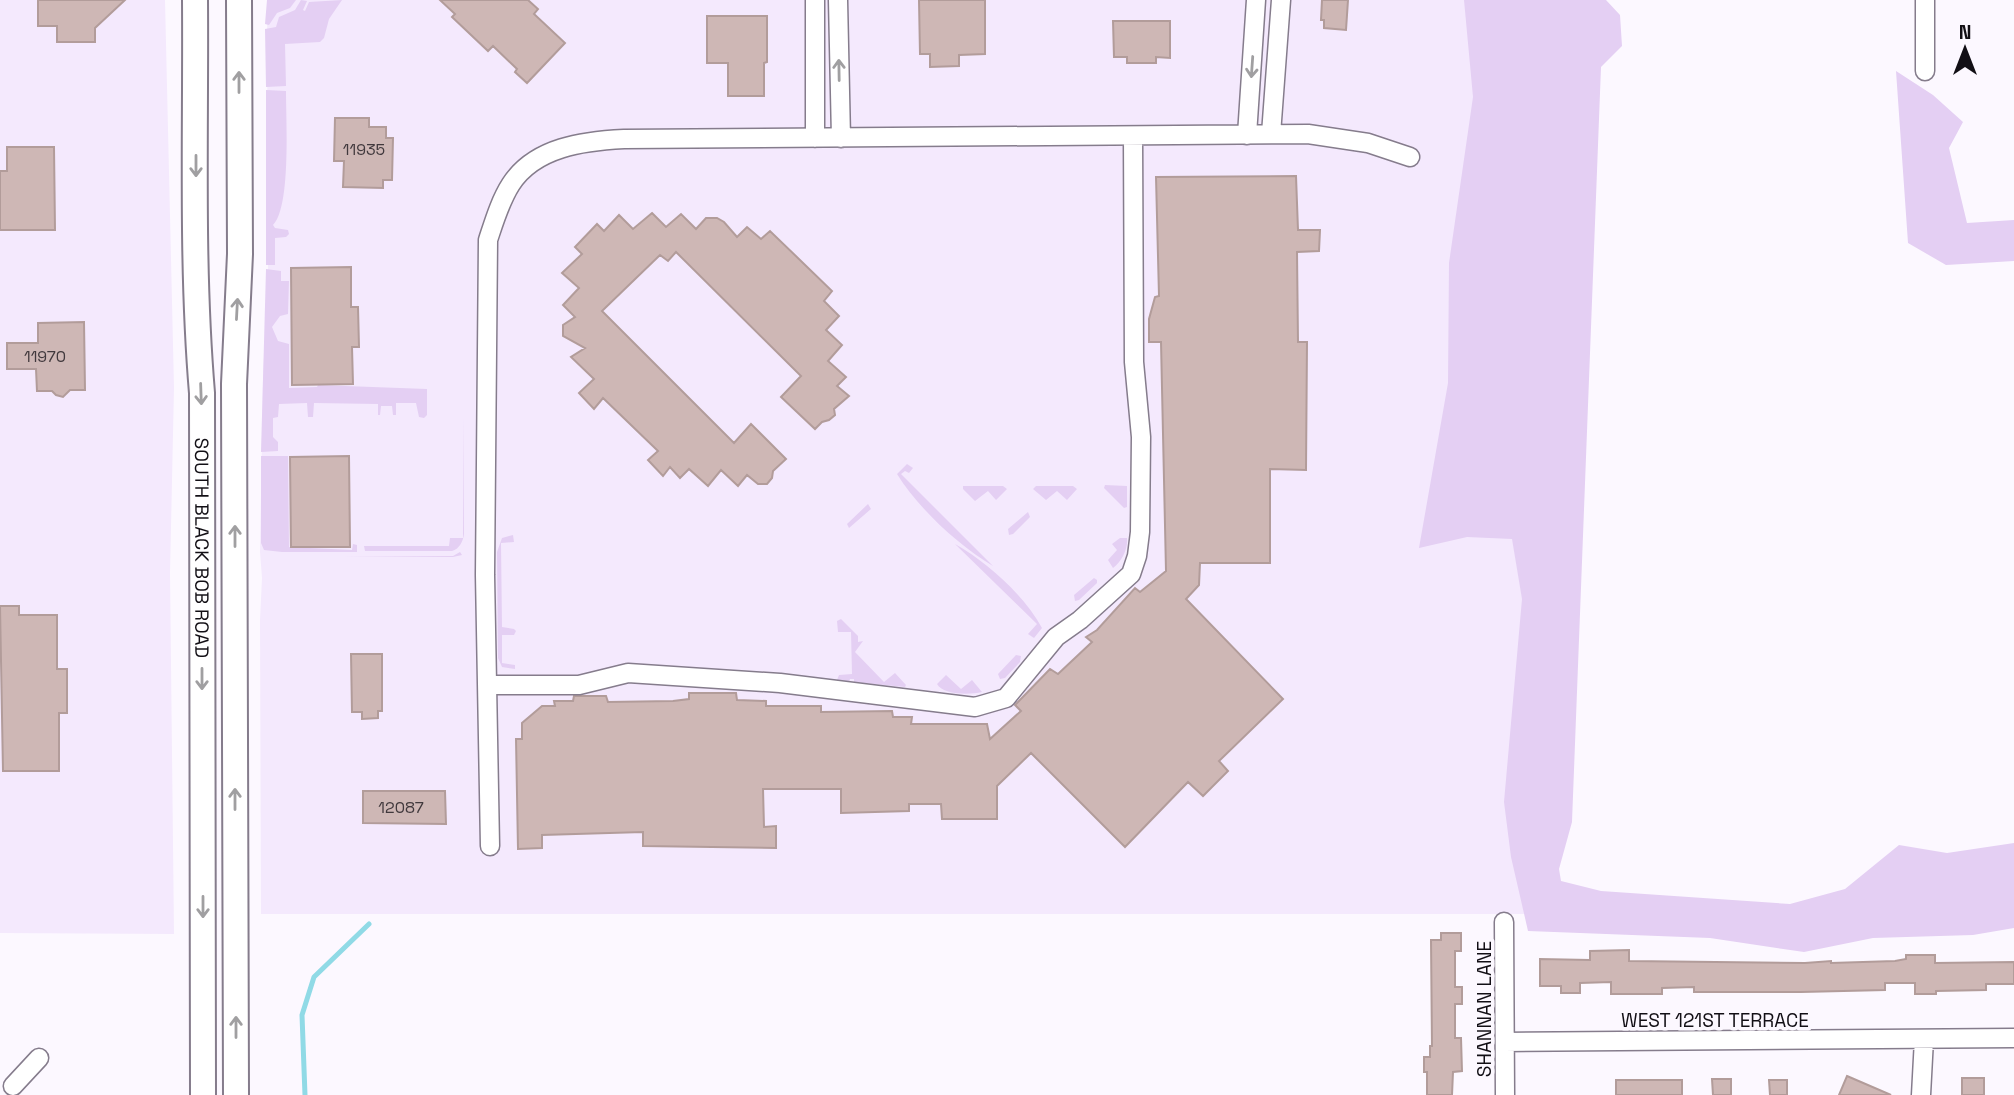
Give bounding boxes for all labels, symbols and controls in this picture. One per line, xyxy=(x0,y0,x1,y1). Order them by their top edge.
north arrow xyxy=(1930,14,2000,84)
text: N xyxy=(1959,20,1971,45)
one-way arrow xyxy=(1245,56,1258,78)
one-way arrow xyxy=(832,58,846,81)
one-way arrow xyxy=(232,70,246,93)
house number: 11935 xyxy=(343,139,385,160)
one-way arrow xyxy=(189,154,203,177)
one-way arrow xyxy=(231,298,244,321)
house number: 11970 xyxy=(24,346,66,367)
one-way arrow xyxy=(195,382,208,405)
street label: SOUTH BLACK BOB ROAD xyxy=(190,438,215,658)
one-way arrow xyxy=(228,525,242,548)
one-way arrow xyxy=(195,668,209,691)
one-way arrow xyxy=(228,788,242,811)
house number: 12087 xyxy=(378,797,424,818)
one-way arrow xyxy=(196,895,210,918)
street label: SHANNAN LANE xyxy=(1472,941,1497,1077)
street label: WEST 121ST TERRACE xyxy=(1621,1008,1809,1033)
one-way arrow xyxy=(229,1016,243,1039)

